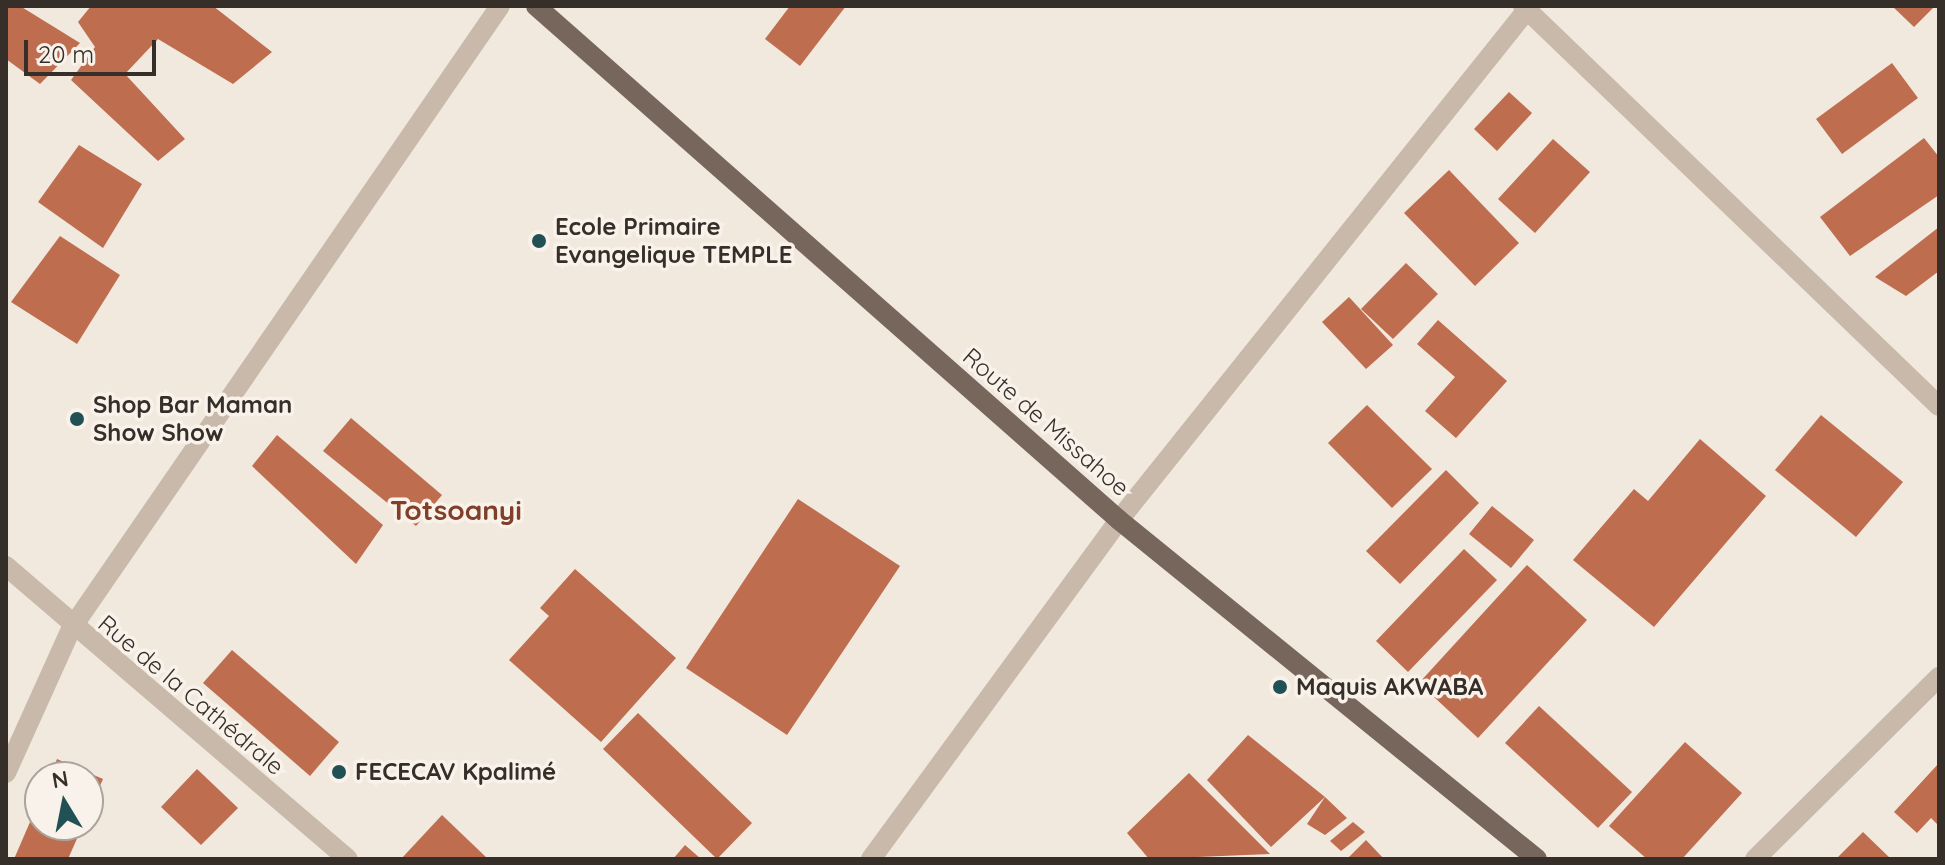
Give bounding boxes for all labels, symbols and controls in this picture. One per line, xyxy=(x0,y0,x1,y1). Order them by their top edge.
scale bar xyxy=(28,24,160,74)
text: 20 m xyxy=(38,39,94,69)
place label: Ecole Primaire Evangelique TEMPLE xyxy=(555,213,792,269)
marker: Ecole Primaire Evangelique TEMPLE xyxy=(530,232,548,250)
street label: Route de Missahoe xyxy=(957,342,1135,502)
place label: Shop Bar Maman Show Show xyxy=(93,391,292,447)
marker: Shop Bar Maman Show Show xyxy=(68,410,86,428)
district label: Totsoanyi xyxy=(390,493,522,527)
street label: Rue de la Cathédrale xyxy=(92,609,290,781)
place label: Maquis AKWABA xyxy=(1296,673,1483,701)
marker: Maquis AKWABA xyxy=(1271,678,1289,696)
place label: FECECAV Kpalimé xyxy=(355,758,556,786)
north arrow xyxy=(24,761,104,841)
marker: FECECAV Kpalimé xyxy=(330,763,348,781)
text: N xyxy=(50,764,71,795)

